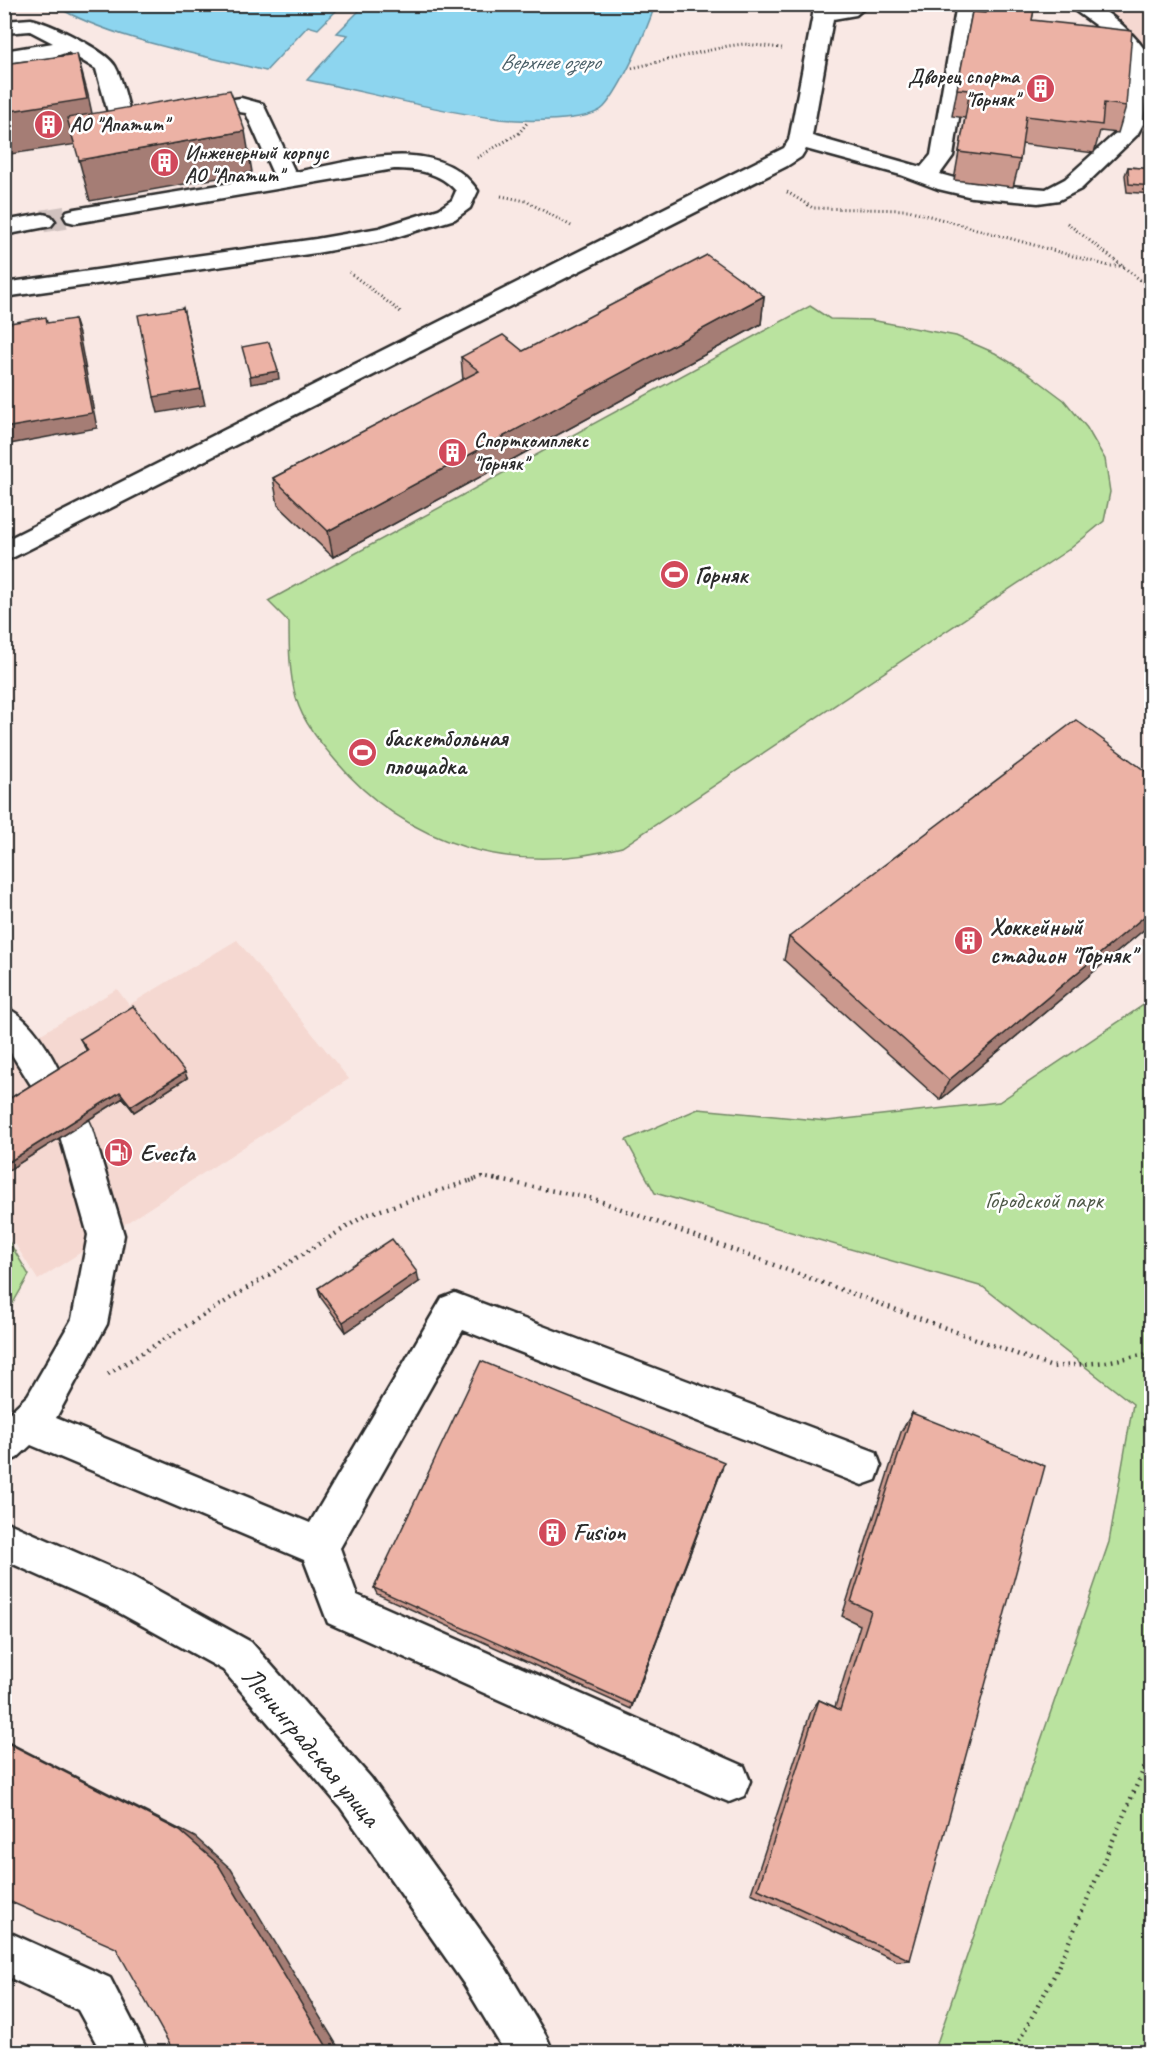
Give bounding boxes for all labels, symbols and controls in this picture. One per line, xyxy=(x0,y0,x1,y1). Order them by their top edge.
water label: Верхнее озеро xyxy=(500,48,603,76)
place label: Дворец спорта "Горняк" xyxy=(908,64,1023,112)
building icon: Дворец спорта "Горняк" xyxy=(1024,72,1056,104)
building icon: АО "Апатит" xyxy=(33,108,65,140)
place label: АО "Апатит" xyxy=(70,112,172,137)
place label: Инженерный корпус АО "Апатит" xyxy=(185,140,330,188)
building icon: Инженерный корпус АО "Апатит" xyxy=(148,147,180,179)
place label: Спорткомплекс "Горняк" xyxy=(474,428,589,476)
building icon: Спорткомплекс "Горняк" xyxy=(437,436,469,468)
sports icon: Горняк xyxy=(658,559,690,591)
place label: Горняк xyxy=(695,560,750,590)
place label: баскетбольная площадка xyxy=(384,723,509,781)
sports icon: баскетбольная площадка xyxy=(347,736,379,768)
place label: Хоккейный стадион "Горняк" xyxy=(990,912,1141,970)
building icon: Хоккейный стадион "Горняк" xyxy=(953,925,985,957)
fuel station icon: Evecta xyxy=(103,1137,135,1169)
place label: Evecta xyxy=(140,1138,197,1168)
park label: Городской парк xyxy=(985,1185,1105,1215)
building icon: Fusion xyxy=(536,1516,568,1548)
place label: Fusion xyxy=(573,1517,627,1547)
street label: Ленинградская улица xyxy=(235,1659,390,1835)

